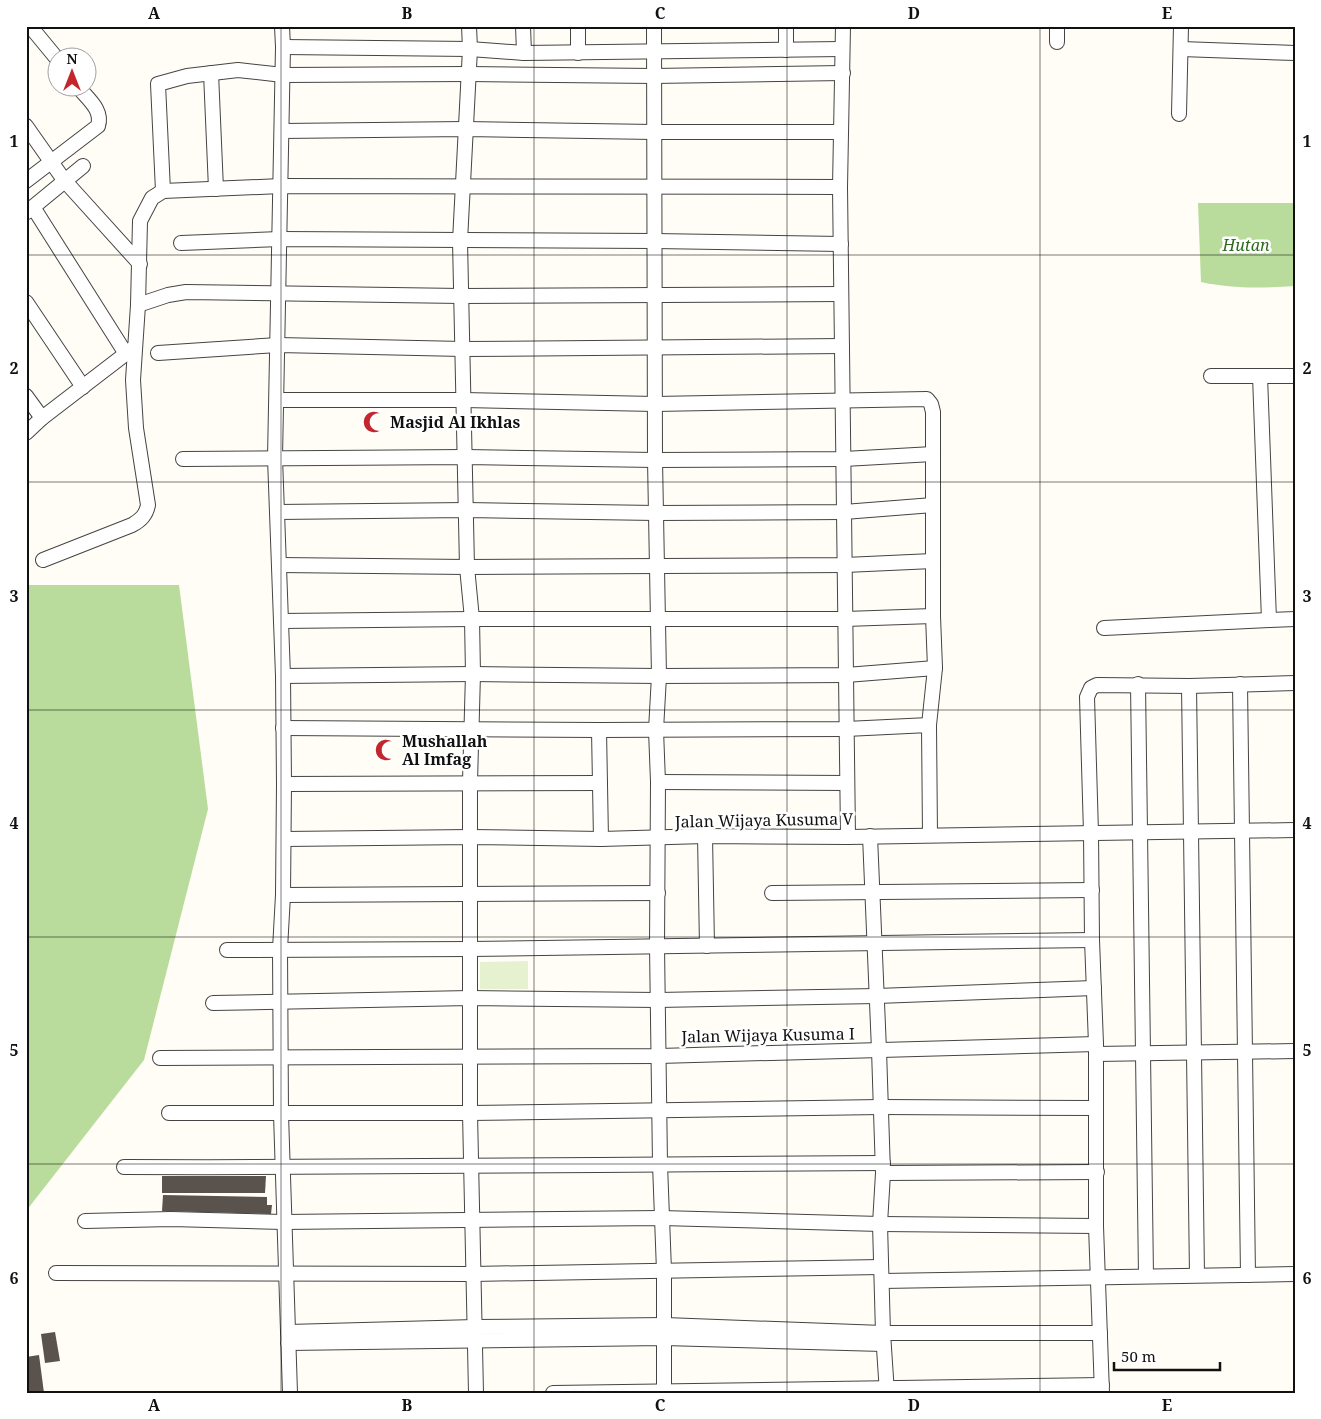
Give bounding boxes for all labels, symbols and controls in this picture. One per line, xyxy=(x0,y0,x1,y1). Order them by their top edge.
text: A xyxy=(148,2,161,24)
text: B xyxy=(402,2,413,24)
text: C xyxy=(655,2,666,24)
text: D xyxy=(908,2,920,24)
text: E xyxy=(1162,2,1172,24)
north arrow xyxy=(48,48,98,98)
text: N xyxy=(66,49,78,68)
text: 1 xyxy=(9,130,19,152)
text: 1 xyxy=(1302,130,1312,152)
park label: Hutan xyxy=(1221,234,1270,256)
text: 2 xyxy=(9,357,19,379)
text: 2 xyxy=(1302,357,1312,379)
mosque icon: Masjid Al Ikhlas xyxy=(361,409,387,435)
place label: Masjid Al Ikhlas xyxy=(390,411,521,433)
text: 3 xyxy=(9,585,19,607)
text: 3 xyxy=(1302,585,1312,607)
place label: Mushallah Al Imfag xyxy=(402,730,488,770)
mosque icon: Mushallah Al Imfag xyxy=(373,737,399,763)
street label: Jalan Wijaya Kusuma V xyxy=(674,807,853,833)
text: 4 xyxy=(9,812,19,834)
text: 4 xyxy=(1302,812,1312,834)
street label: Jalan Wijaya Kusuma I xyxy=(680,1022,855,1048)
text: 5 xyxy=(9,1039,19,1061)
text: 5 xyxy=(1302,1039,1312,1061)
text: 6 xyxy=(9,1267,19,1289)
text: 6 xyxy=(1302,1267,1312,1289)
scale bar xyxy=(1114,1339,1220,1371)
text: 50 m xyxy=(1121,1346,1156,1366)
text: A xyxy=(148,1394,161,1416)
text: B xyxy=(402,1394,413,1416)
text: C xyxy=(655,1394,666,1416)
text: D xyxy=(908,1394,920,1416)
text: E xyxy=(1162,1394,1172,1416)

